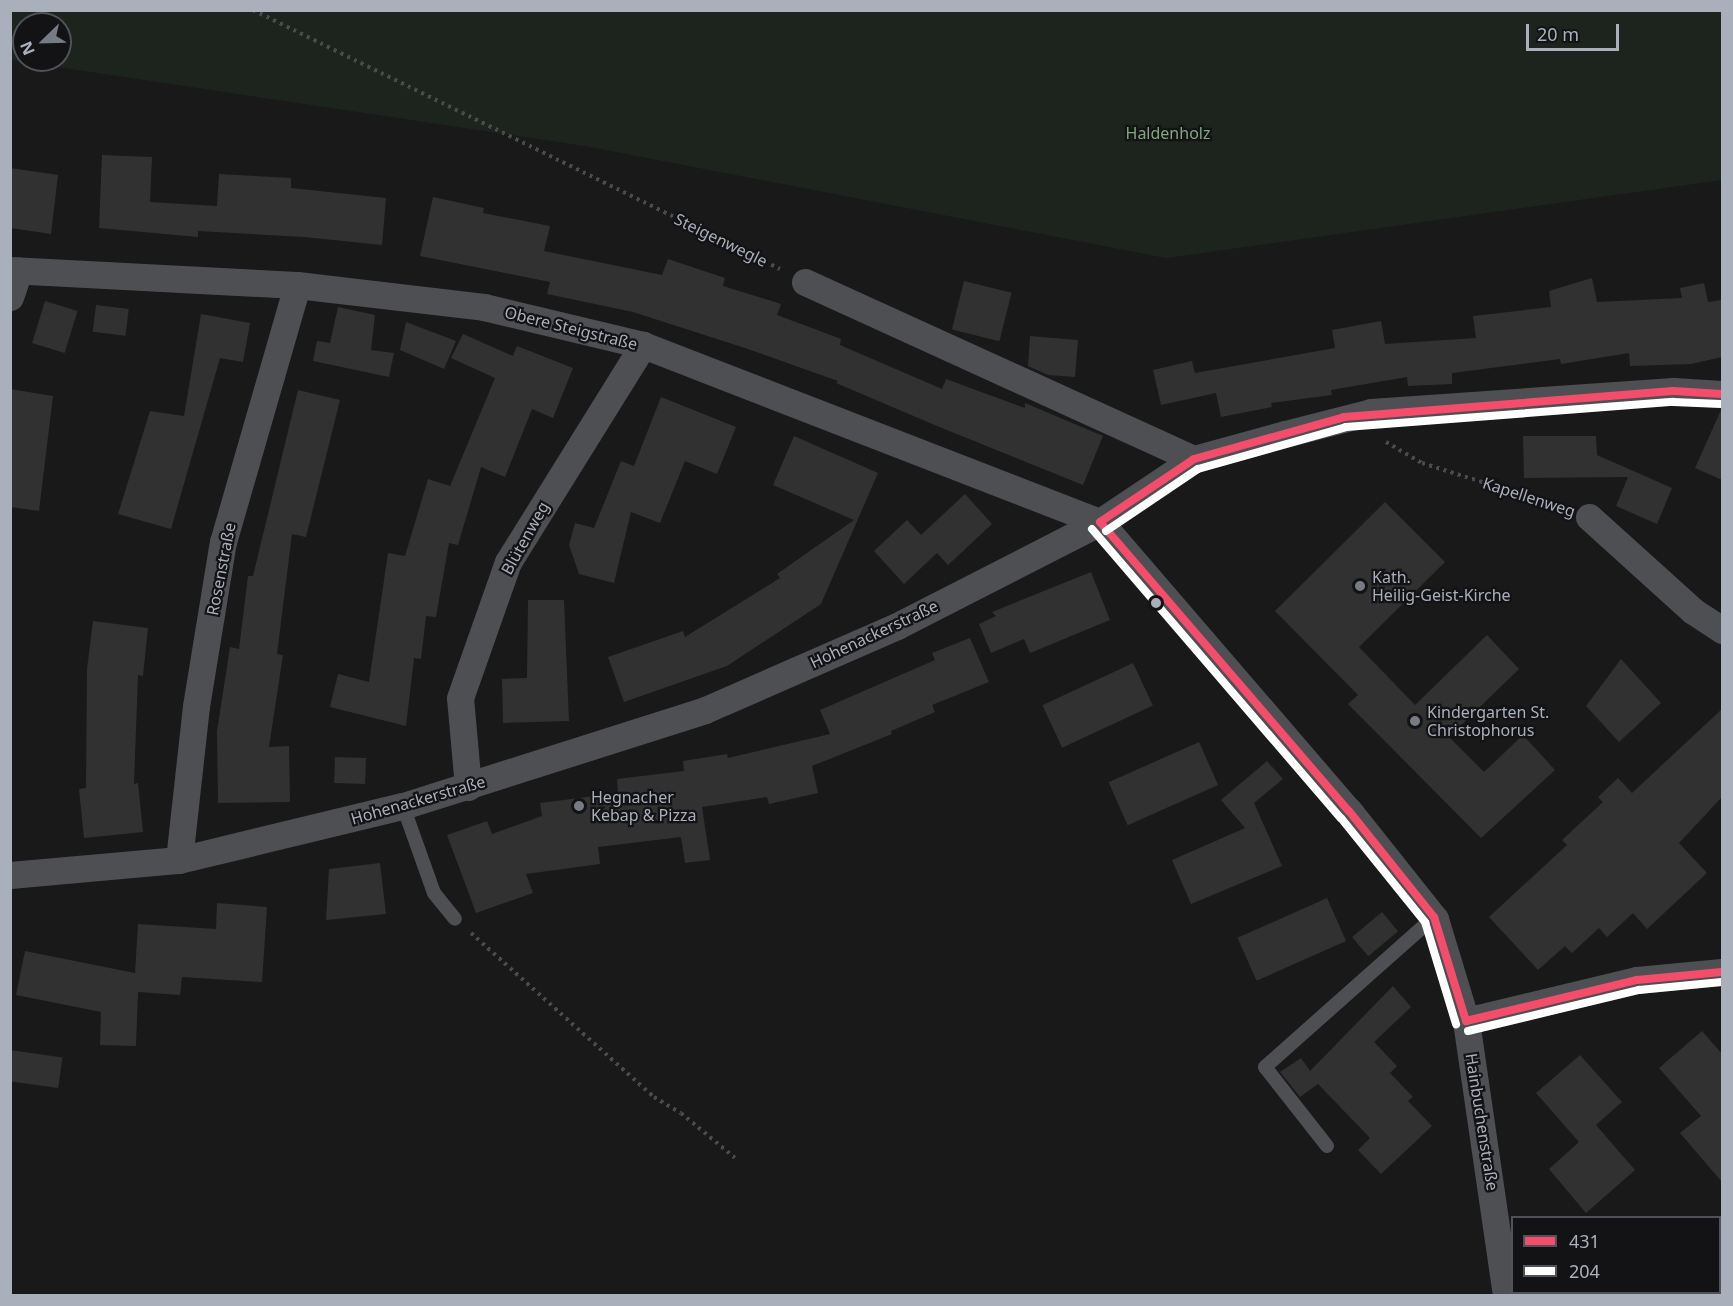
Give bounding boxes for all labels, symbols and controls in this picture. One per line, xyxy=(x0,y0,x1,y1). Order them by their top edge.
north arrow xyxy=(12,12,72,72)
scale bar xyxy=(1529,12,1622,50)
text: 20 m xyxy=(1537,22,1579,46)
text: N xyxy=(15,38,40,59)
park label: Haldenholz xyxy=(1126,123,1210,143)
street label: Steigenwegle xyxy=(671,209,771,271)
street label: Obere Steigstraße xyxy=(503,302,639,354)
street label: Kapellenweg xyxy=(1480,473,1578,521)
street label: Blütenweg xyxy=(497,498,553,578)
street label: Rosenstraße xyxy=(203,521,239,617)
place label: Kath. Heilig-Geist-Kirche xyxy=(1372,567,1511,605)
marker: Kath. Heilig-Geist-Kirche xyxy=(1353,579,1367,593)
street label: Hohenackerstraße xyxy=(807,596,941,672)
unlabelled marker xyxy=(1150,597,1162,609)
place label: Kindergarten St. Christophorus xyxy=(1427,702,1549,740)
marker: Kindergarten St. Christophorus xyxy=(1408,714,1422,728)
street label: Hohenackerstraße xyxy=(349,772,487,828)
place label: Hegnacher Kebap & Pizza xyxy=(591,787,696,825)
marker: Hegnacher Kebap & Pizza xyxy=(572,799,586,813)
street label: Hainbuchenstraße xyxy=(1462,1052,1502,1192)
legend xyxy=(1511,1216,1721,1294)
text: 431 xyxy=(1569,1229,1600,1253)
text: 204 xyxy=(1569,1259,1600,1283)

